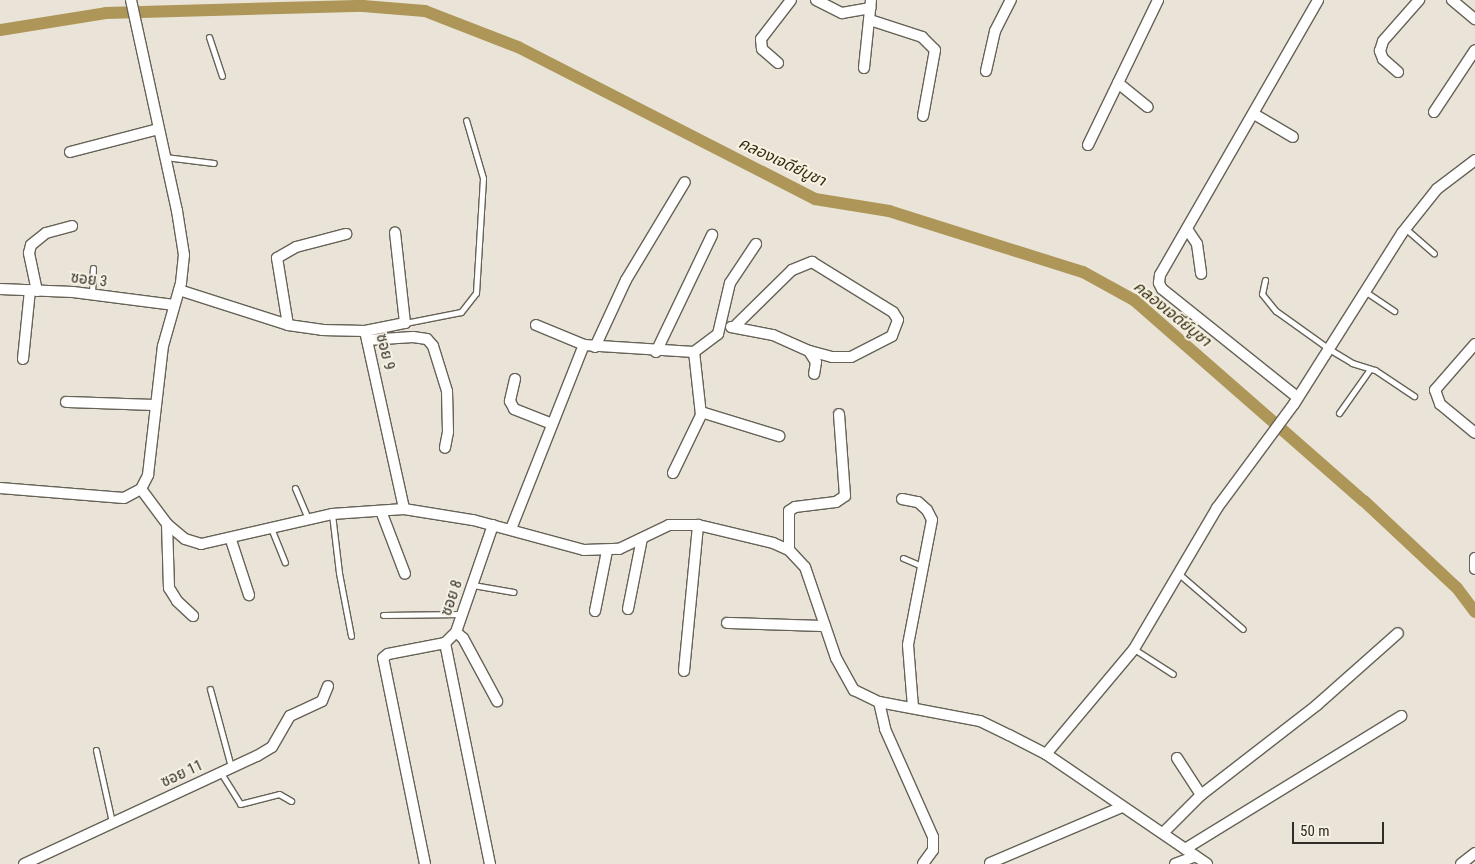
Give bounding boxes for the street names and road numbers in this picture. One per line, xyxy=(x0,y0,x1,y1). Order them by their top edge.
street label: ซอย 3 xyxy=(70,269,108,291)
street label: ซอย 9 xyxy=(372,332,398,372)
street label: ซอย 8 xyxy=(438,578,466,618)
street label: ซอย 11 xyxy=(158,757,206,791)

